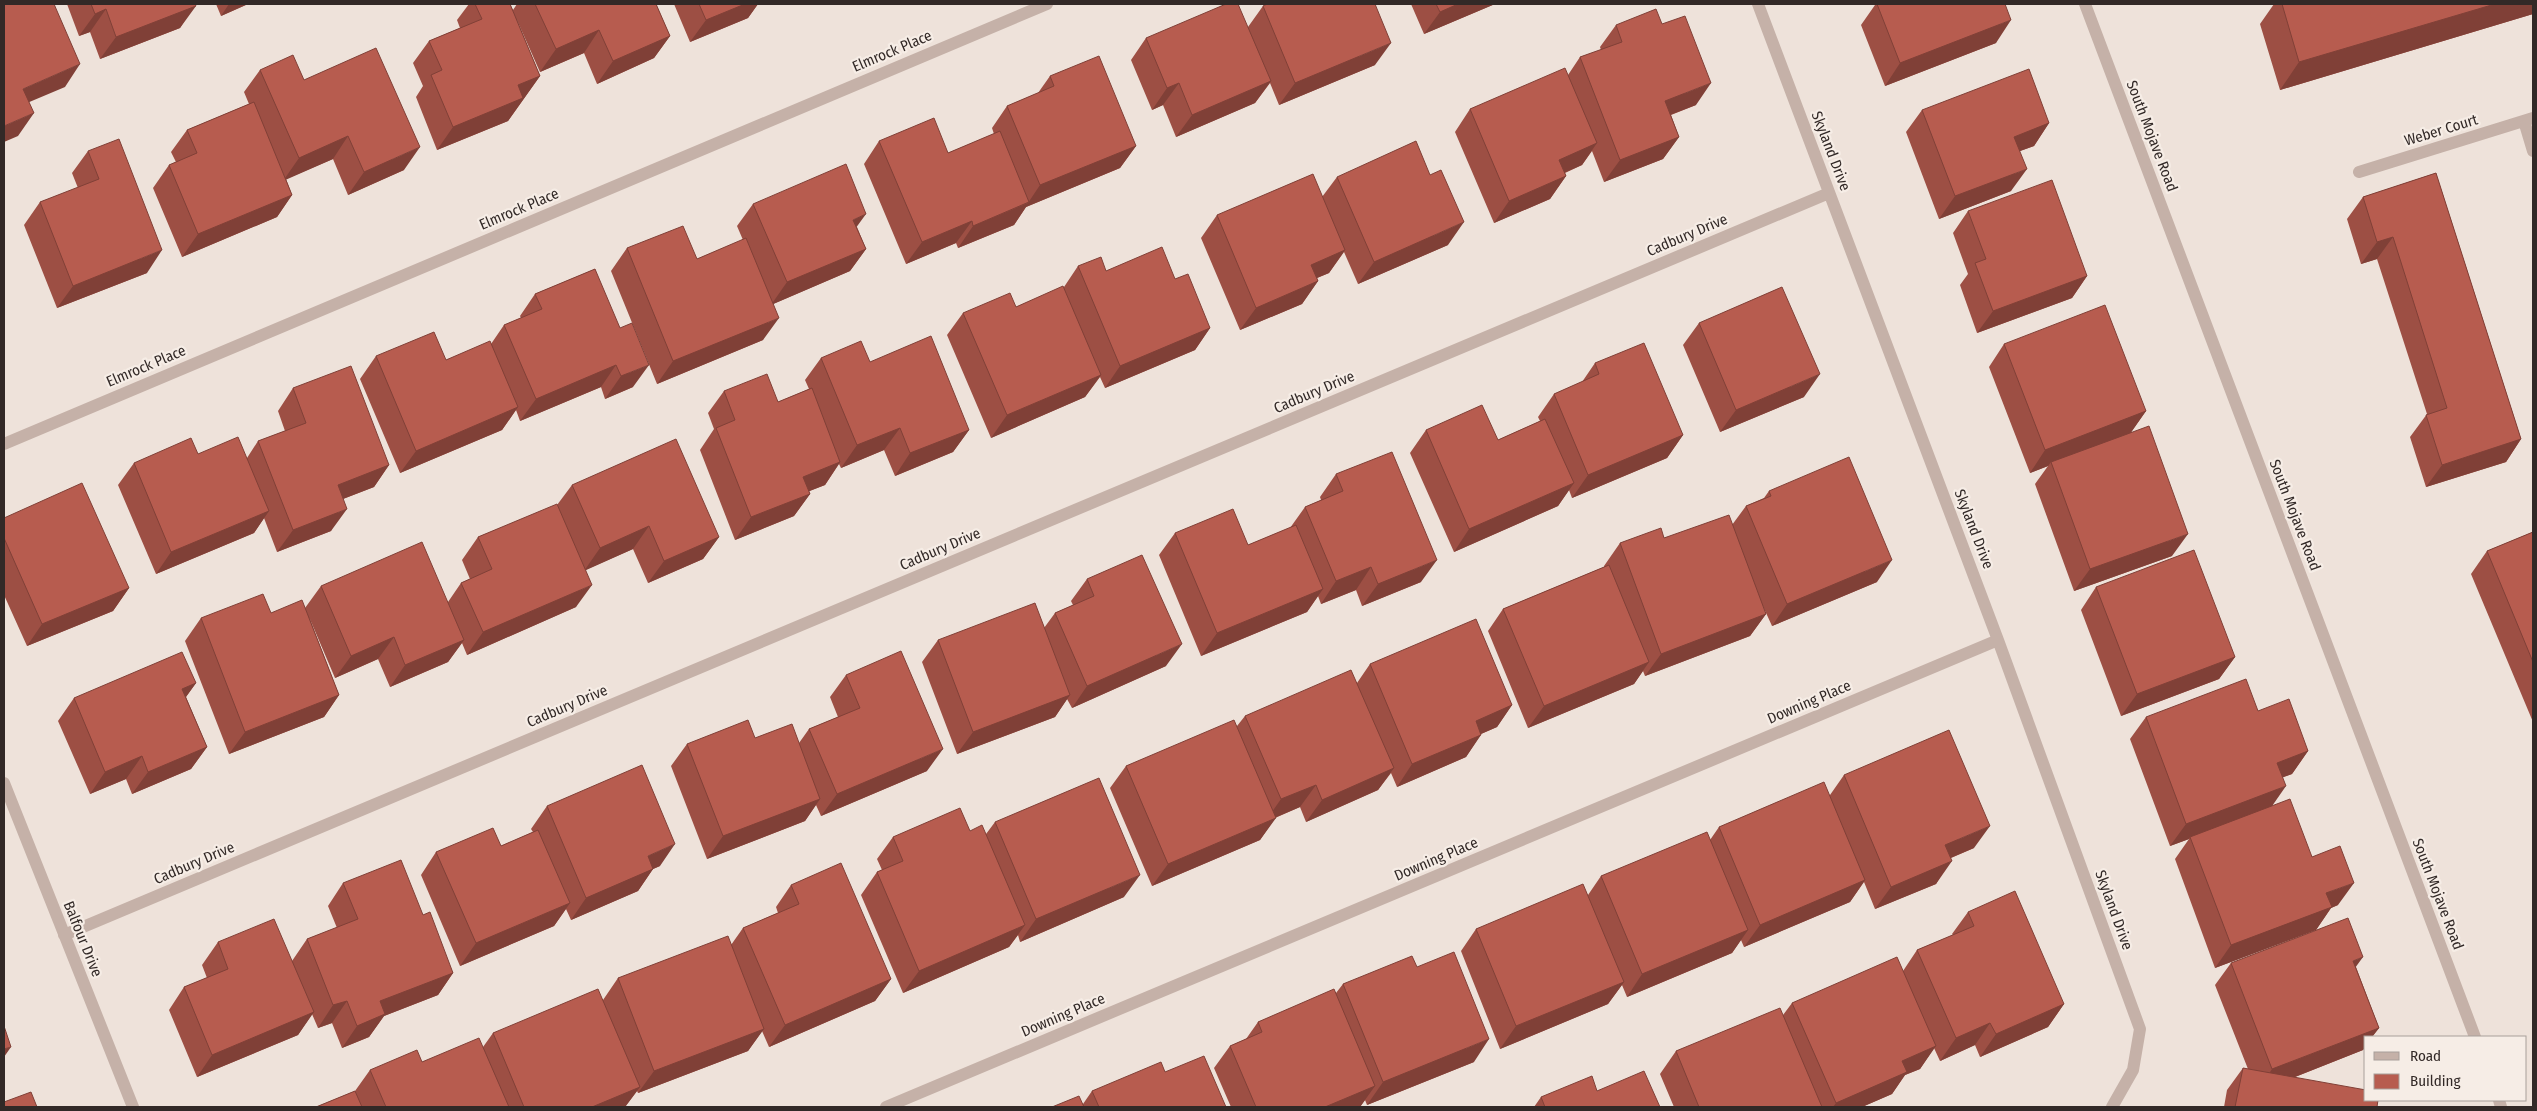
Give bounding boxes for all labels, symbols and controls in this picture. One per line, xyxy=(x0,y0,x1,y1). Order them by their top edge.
street label: Elmrock Place xyxy=(850,26,934,76)
street label: South Mojave Road xyxy=(2123,78,2181,194)
street label: Skyland Drive xyxy=(1808,109,1854,193)
street label: Weber Court xyxy=(2402,110,2480,150)
street label: Elmrock Place xyxy=(477,184,561,234)
street label: Cadbury Drive xyxy=(1644,210,1730,260)
street label: Elmrock Place xyxy=(104,341,188,391)
street label: Cadbury Drive xyxy=(1271,367,1357,417)
street label: South Mojave Road xyxy=(2266,457,2324,573)
street label: Skyland Drive xyxy=(1951,487,1997,571)
street label: Cadbury Drive xyxy=(897,524,983,574)
street label: Downing Place xyxy=(1764,676,1854,728)
street label: Cadbury Drive xyxy=(524,681,610,731)
street label: Downing Place xyxy=(1391,833,1481,885)
street label: South Mojave Road xyxy=(2409,836,2467,952)
street label: Cadbury Drive xyxy=(151,838,237,888)
street label: Skyland Drive xyxy=(2091,868,2137,952)
street label: Balfour Drive xyxy=(60,899,106,979)
street label: Downing Place xyxy=(1018,989,1108,1041)
legend xyxy=(2364,1036,2527,1101)
text: Road xyxy=(2410,1047,2441,1065)
text: Building xyxy=(2410,1072,2461,1090)

